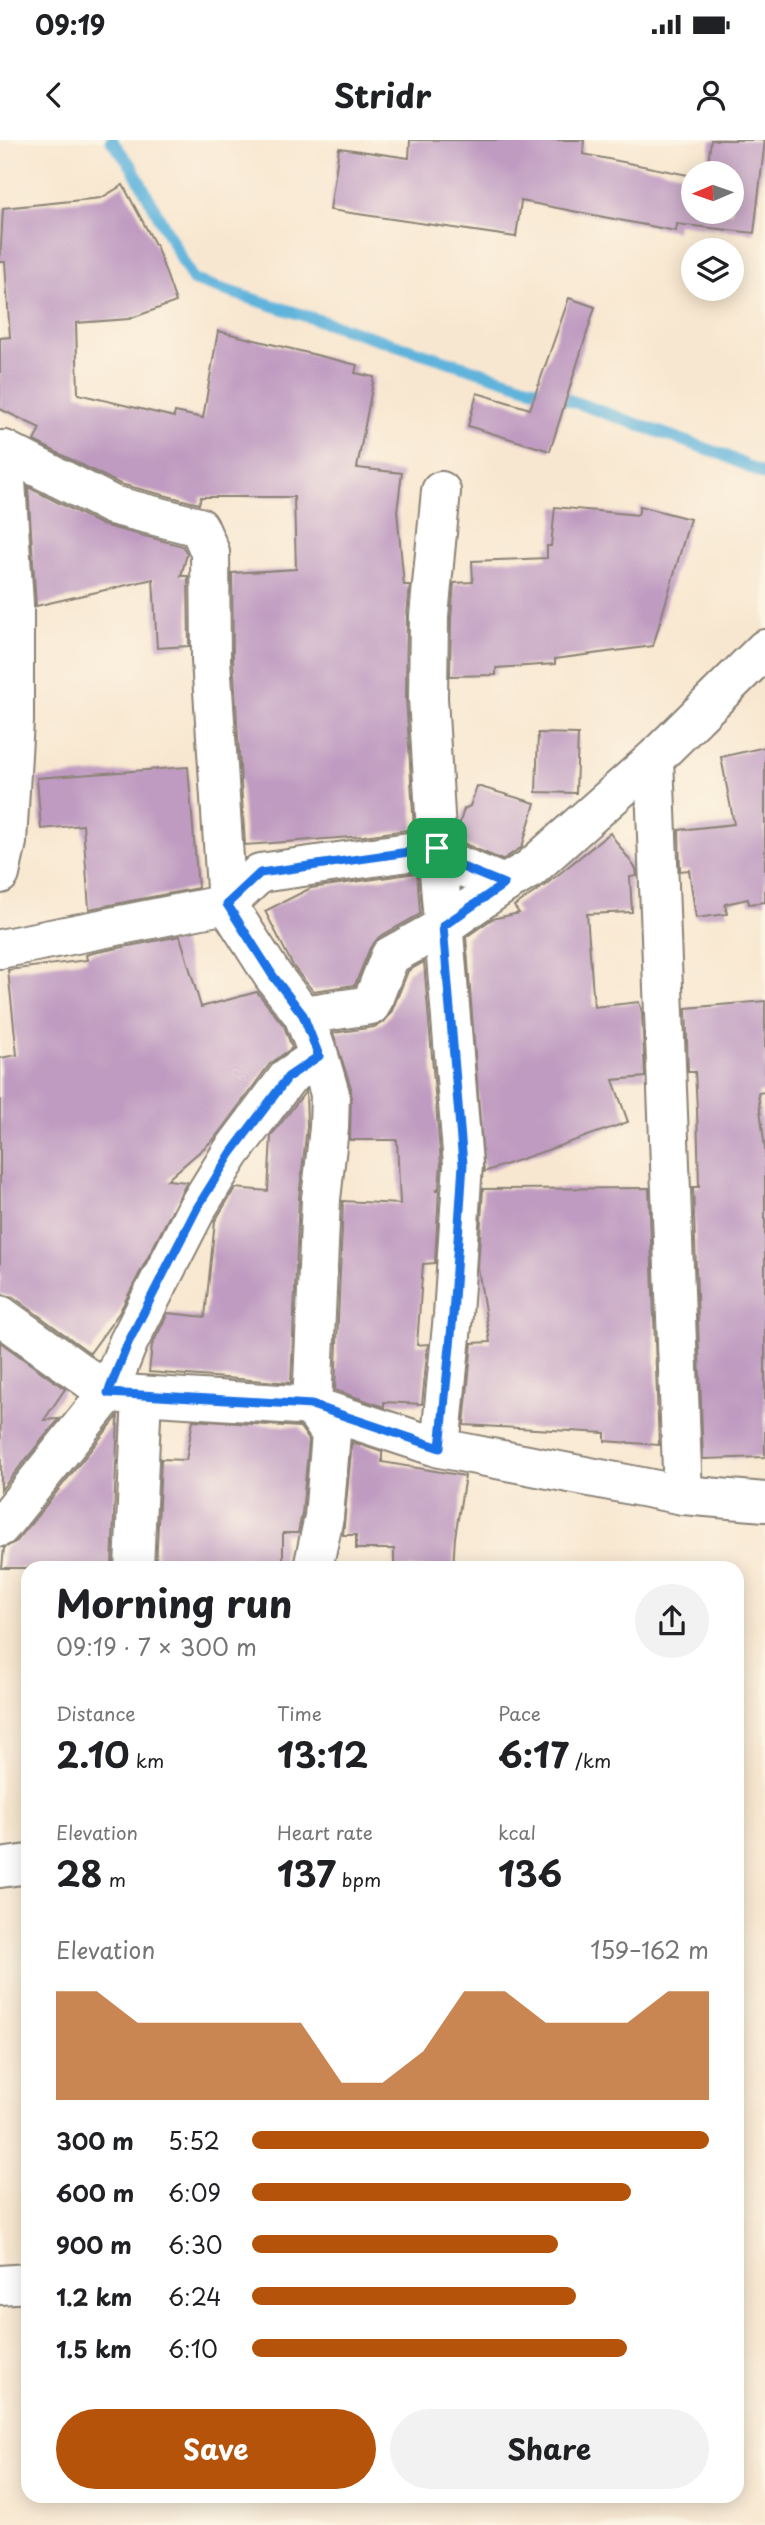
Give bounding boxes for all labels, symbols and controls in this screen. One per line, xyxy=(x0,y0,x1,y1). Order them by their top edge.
text: 09:19 xyxy=(35,5,105,44)
text: Stridr xyxy=(334,71,431,119)
icon: back xyxy=(35,76,73,114)
icon: person xyxy=(692,76,730,114)
north arrow xyxy=(681,161,744,224)
map controls xyxy=(681,161,744,301)
button: layers xyxy=(681,238,744,301)
pin xyxy=(407,818,467,878)
icon: arrive xyxy=(418,829,456,867)
text: Morning run xyxy=(56,1574,292,1631)
button: share xyxy=(635,1584,709,1658)
text: 09:19 · 7 × 300 m xyxy=(56,1629,257,1664)
text: Distance xyxy=(56,1699,136,1727)
text: Time xyxy=(277,1699,322,1727)
text: Pace xyxy=(498,1699,541,1727)
text: 2.10 xyxy=(56,1727,130,1780)
text: 13:12 xyxy=(277,1727,368,1780)
text: 6:17 xyxy=(498,1727,569,1780)
text: km xyxy=(130,1746,164,1774)
text: /km xyxy=(569,1746,611,1774)
text: Elevation xyxy=(56,1818,138,1846)
text: Heart rate xyxy=(277,1818,373,1846)
text: kcal xyxy=(498,1818,536,1846)
text: 28 xyxy=(56,1846,103,1899)
text: 137 xyxy=(277,1846,336,1899)
text: 136 xyxy=(498,1846,562,1899)
text: m xyxy=(103,1865,126,1893)
text: bpm xyxy=(336,1865,381,1893)
text: Elevation xyxy=(56,1932,155,1967)
text: 159–162 m xyxy=(590,1932,709,1967)
text: 300 m xyxy=(56,2123,134,2158)
text: 5:52 xyxy=(168,2123,220,2158)
text: 600 m xyxy=(56,2175,134,2210)
text: 6:09 xyxy=(168,2175,221,2210)
text: 900 m xyxy=(56,2227,132,2262)
text: 6:30 xyxy=(168,2227,223,2262)
text: 1.2 km xyxy=(56,2279,132,2314)
text: 6:24 xyxy=(168,2279,222,2314)
text: 1.5 km xyxy=(56,2331,132,2366)
text: 6:10 xyxy=(168,2331,218,2366)
button: Save xyxy=(56,2409,376,2489)
button: Share xyxy=(390,2409,709,2489)

